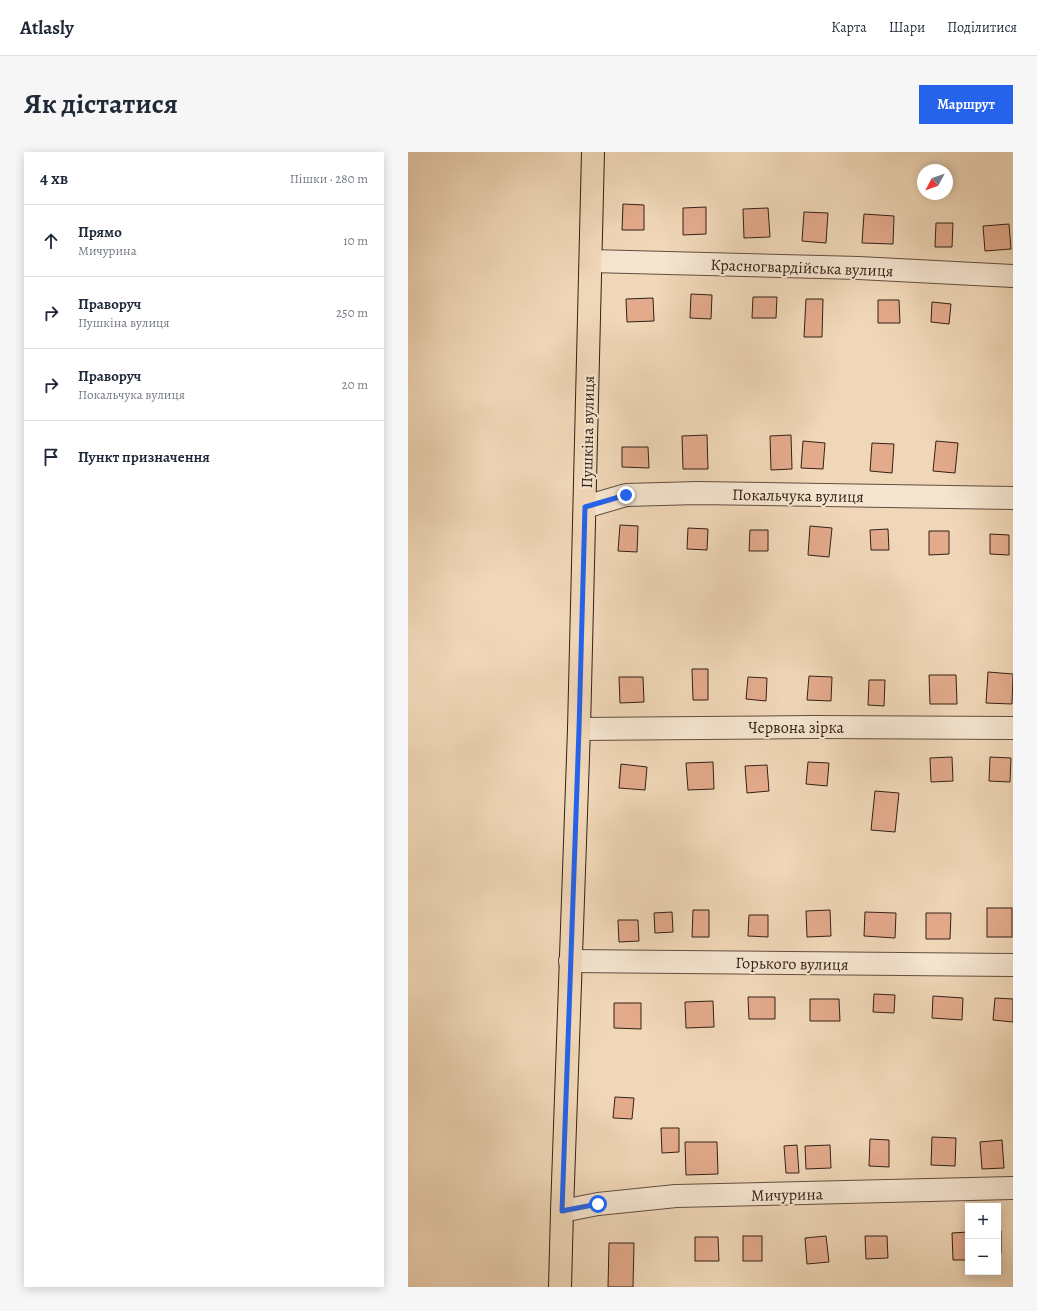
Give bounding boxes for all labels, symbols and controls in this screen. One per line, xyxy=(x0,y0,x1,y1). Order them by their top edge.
text: Atlasly xyxy=(20,15,74,41)
text: Карта xyxy=(831,18,867,37)
text: Шари xyxy=(889,18,925,37)
text: Поділитися xyxy=(947,18,1017,37)
text: Як дістатися xyxy=(24,85,178,123)
button: Маршрут xyxy=(919,85,1013,124)
north arrow xyxy=(917,164,953,200)
text: 4 хв xyxy=(40,167,68,190)
text: Пішки · 280 m xyxy=(290,170,368,187)
text: Прямо xyxy=(78,222,122,242)
icon: ahead xyxy=(40,230,62,252)
text: 10 m xyxy=(343,232,368,249)
text: Мичурина xyxy=(78,242,137,259)
street label: Красногвардійська вулиця xyxy=(710,254,894,282)
text: Праворуч xyxy=(78,294,141,314)
icon: right xyxy=(40,302,62,324)
text: 250 m xyxy=(336,304,368,321)
text: Пушкіна вулиця xyxy=(78,314,170,331)
text: Праворуч xyxy=(78,366,141,386)
icon: right xyxy=(40,374,62,396)
street label: Пушкіна вулиця xyxy=(576,375,600,489)
text: 20 m xyxy=(342,376,368,393)
text: Покальчука вулиця xyxy=(78,386,185,403)
icon: arrive xyxy=(40,446,62,468)
text: Пункт призначення xyxy=(78,447,210,467)
street label: Покальчука вулиця xyxy=(732,484,864,508)
route end xyxy=(617,486,635,504)
street label: Червона зірка xyxy=(748,717,844,739)
street label: Горького вулиця xyxy=(735,952,849,976)
street label: Мичурина xyxy=(751,1183,824,1207)
route start xyxy=(589,1195,607,1213)
map controls xyxy=(965,1203,1001,1275)
button: + xyxy=(965,1203,1001,1239)
button: − xyxy=(965,1239,1001,1275)

